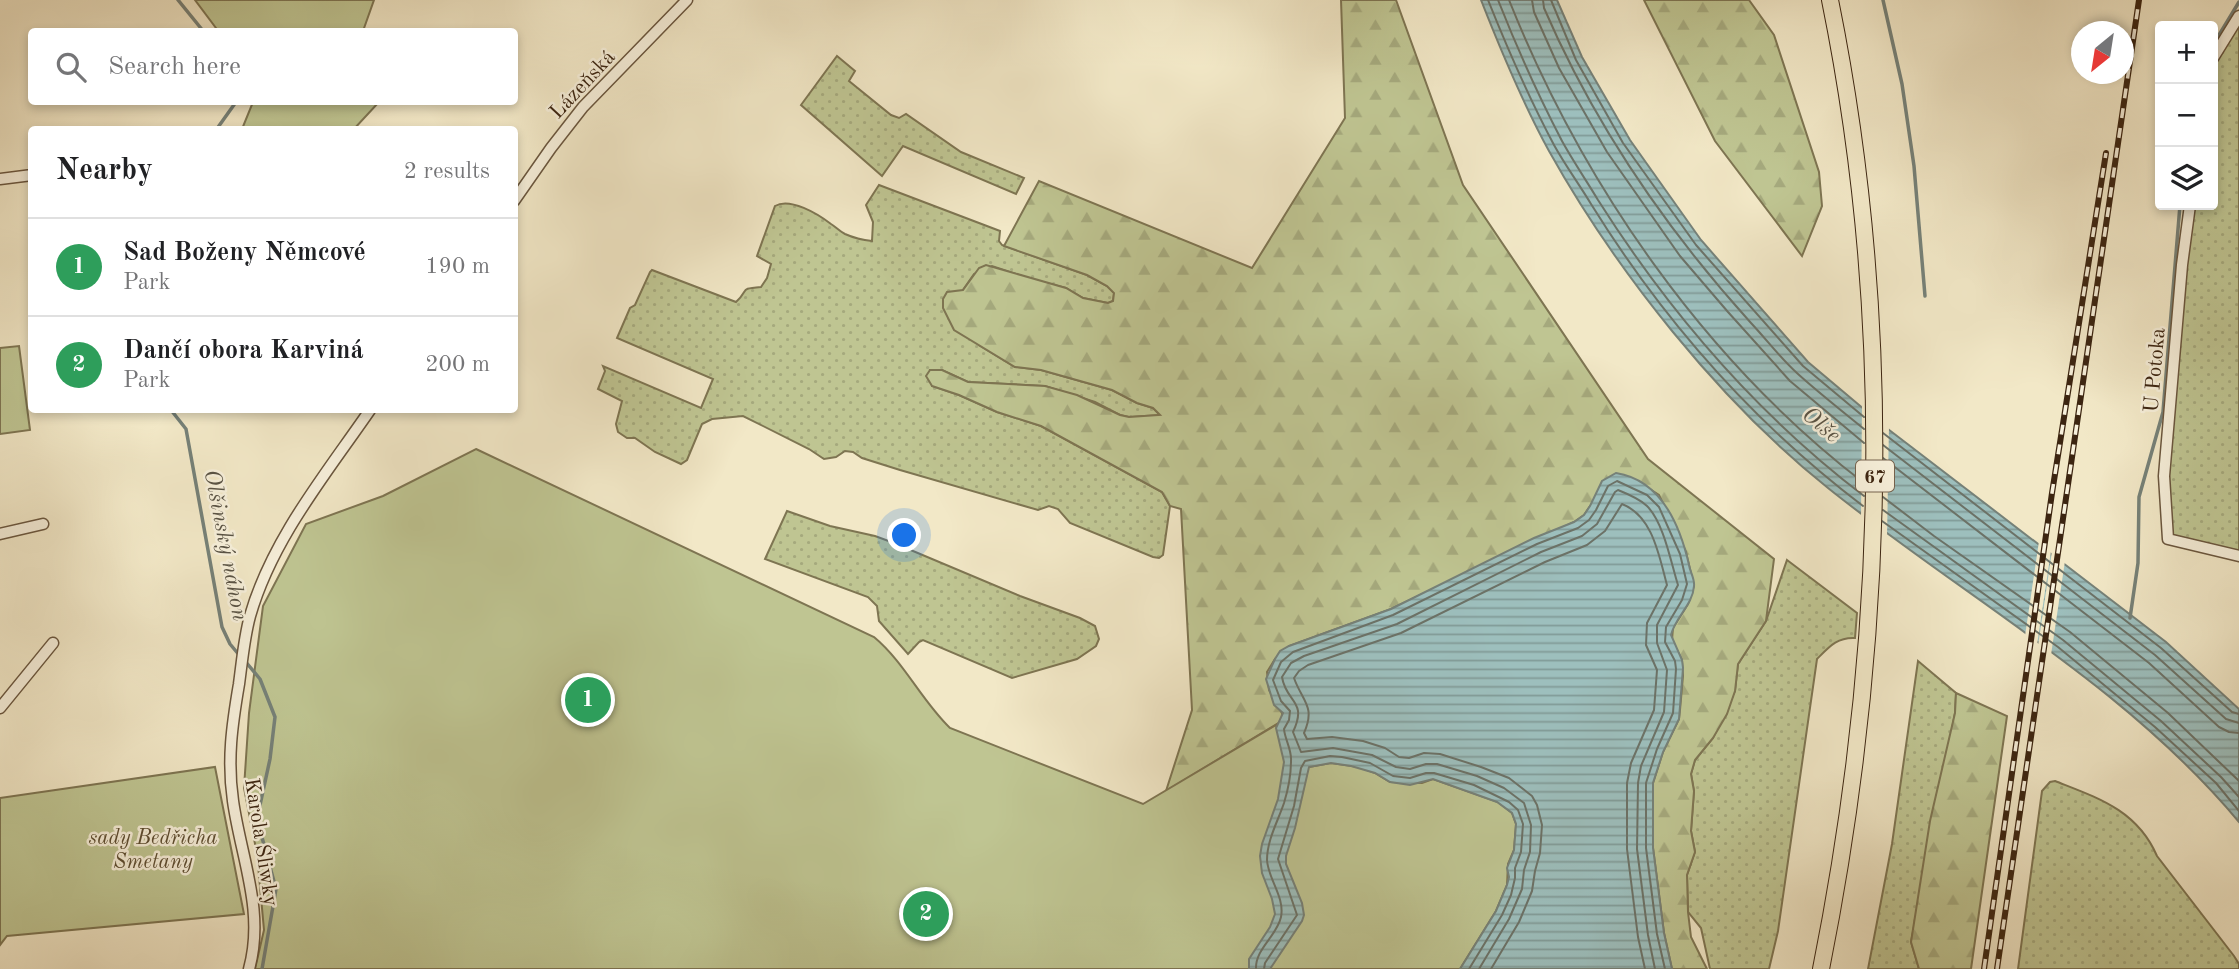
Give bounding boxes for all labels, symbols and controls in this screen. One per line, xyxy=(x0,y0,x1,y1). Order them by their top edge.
north arrow xyxy=(2071,21,2134,84)
map controls xyxy=(2155,21,2218,210)
button: + xyxy=(2155,21,2218,84)
search box xyxy=(28,28,518,105)
street label: Lázeňská xyxy=(546,47,620,123)
icon: search xyxy=(52,48,90,86)
text: Search here xyxy=(108,54,241,80)
button: − xyxy=(2155,84,2218,147)
button: layers xyxy=(2155,147,2218,210)
text: Nearby xyxy=(56,156,153,186)
text: 2 results xyxy=(404,160,490,183)
text: Sad Boženy Němcové xyxy=(123,240,366,266)
text: 1 xyxy=(72,255,86,278)
text: 190 m xyxy=(425,255,490,278)
text: Park xyxy=(123,271,170,294)
street label: U Potoka xyxy=(2141,327,2170,413)
text: Dančí obora Karviná xyxy=(123,338,364,364)
text: 2 xyxy=(72,353,86,376)
text: 200 m xyxy=(425,353,490,376)
text: Park xyxy=(123,369,170,392)
water label: Olše xyxy=(1798,403,1845,447)
road number: 67 xyxy=(1856,461,1894,491)
water label: Olšinský náhon xyxy=(199,468,251,623)
your location xyxy=(887,518,921,552)
pin: 1 xyxy=(565,674,611,726)
street label: Karola Śliwky xyxy=(240,776,286,908)
park label: sady Bedřicha Smetany xyxy=(88,828,218,873)
pin: 2 xyxy=(903,888,949,940)

